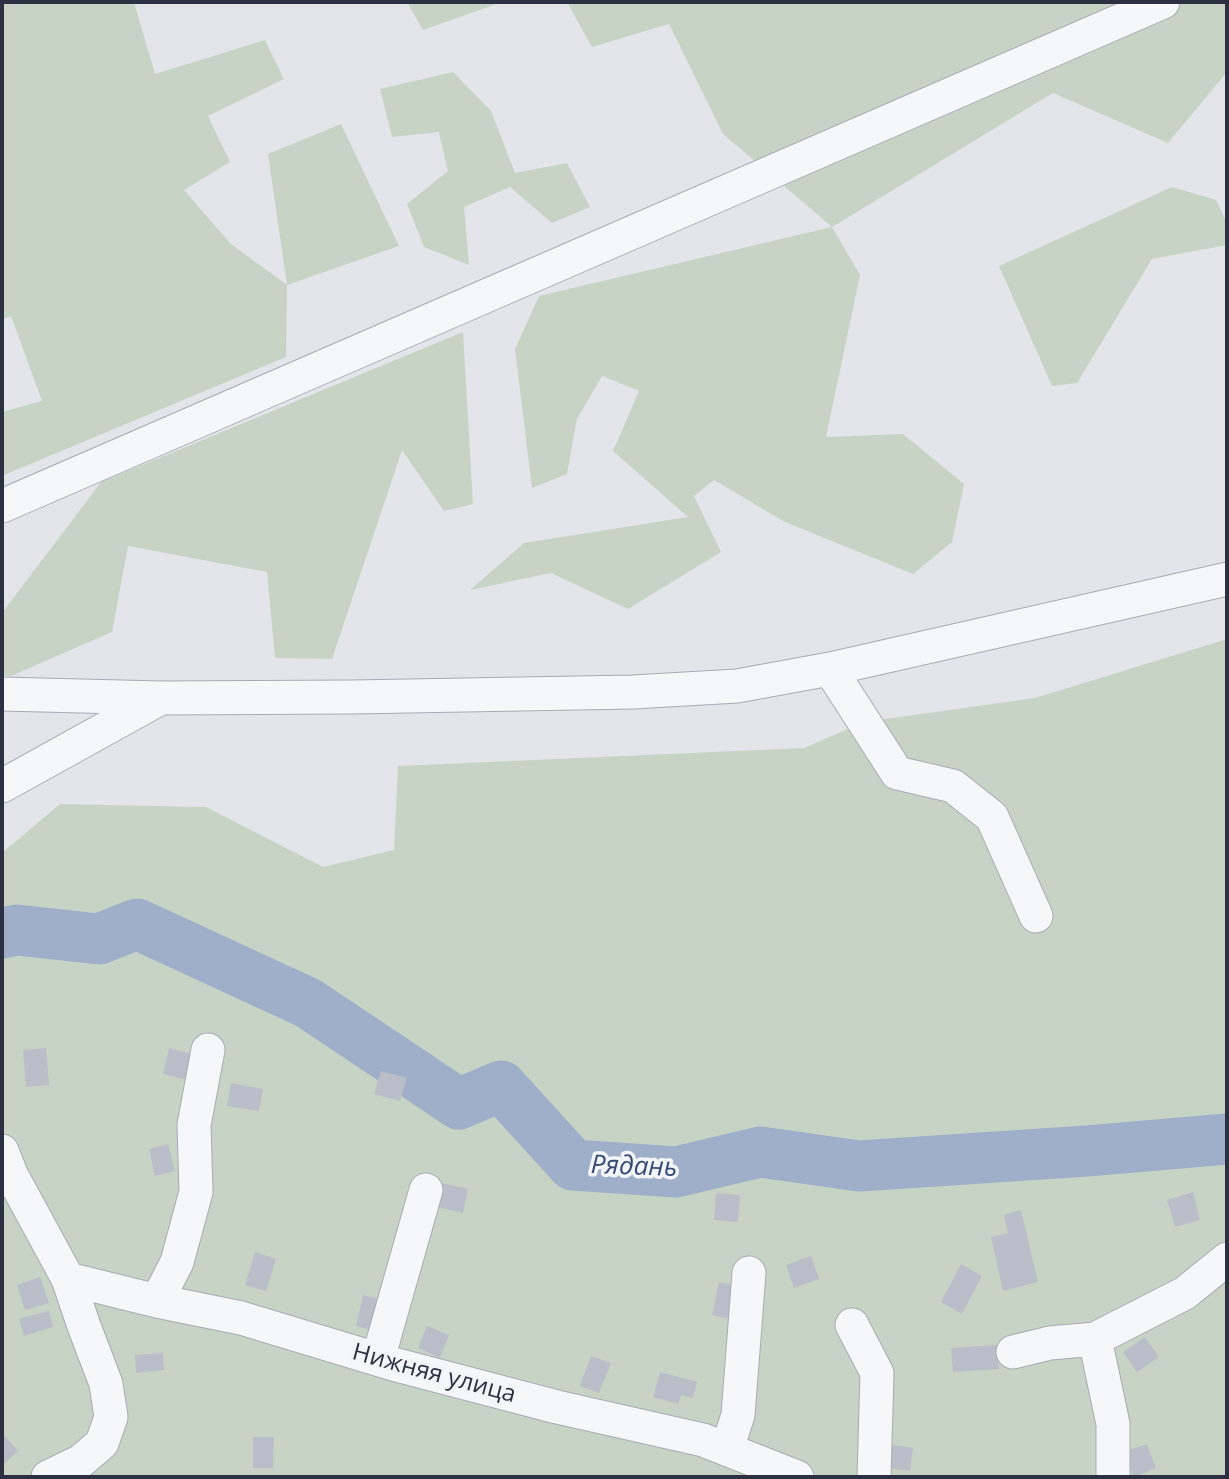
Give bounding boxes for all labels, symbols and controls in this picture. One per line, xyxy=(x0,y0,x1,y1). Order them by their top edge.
water label: Рядань xyxy=(590,1150,678,1184)
street label: Нижняя улица xyxy=(349,1338,519,1410)

